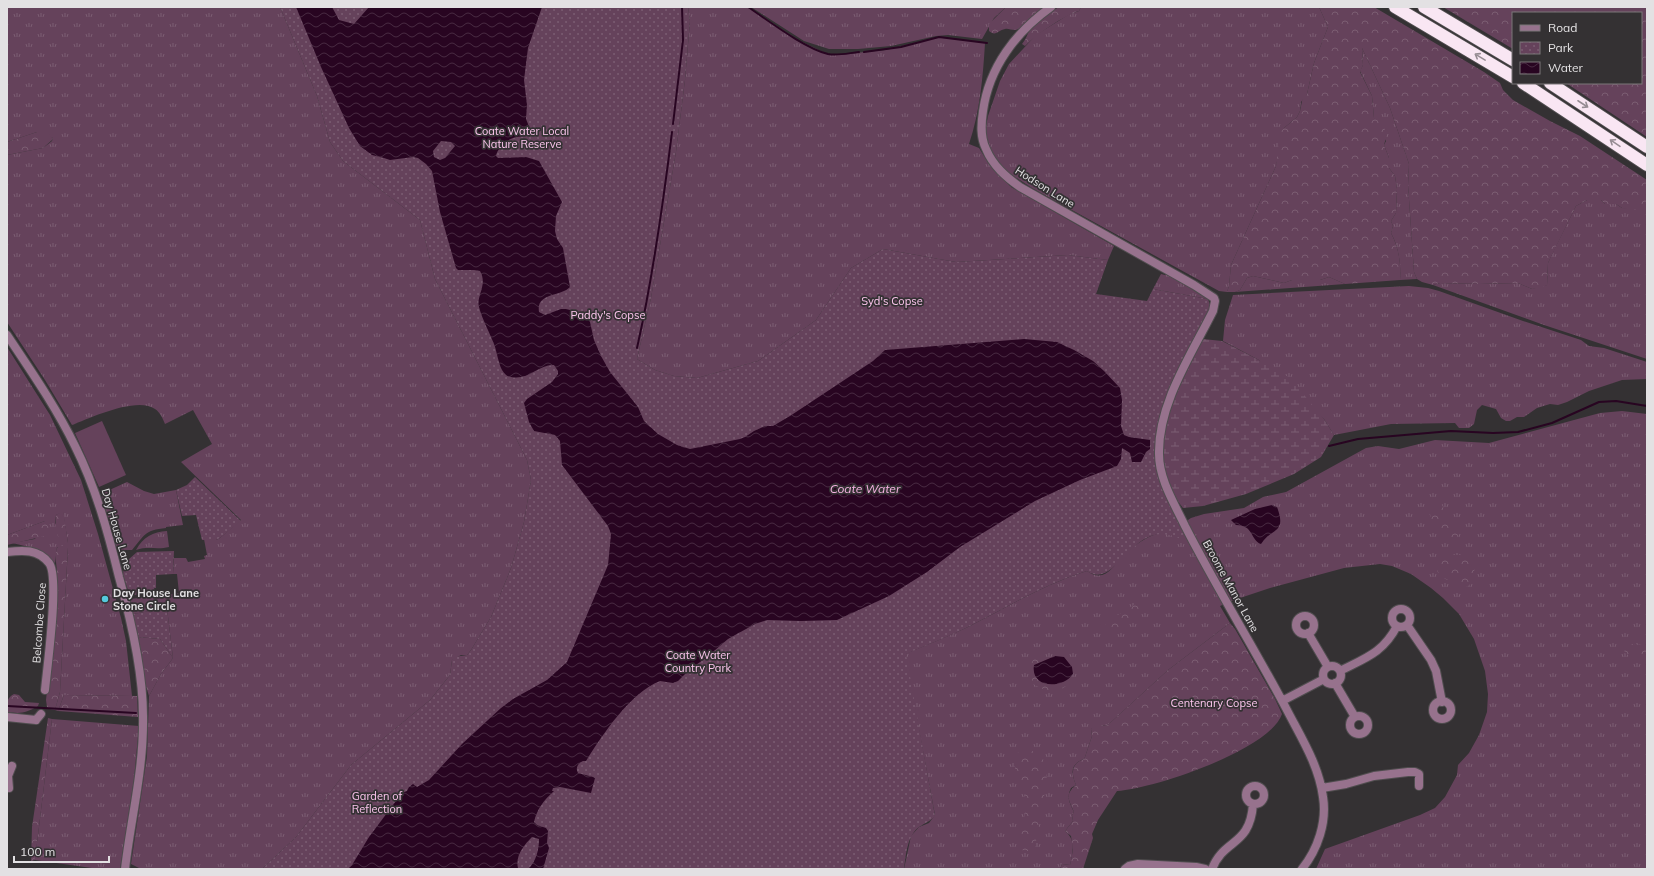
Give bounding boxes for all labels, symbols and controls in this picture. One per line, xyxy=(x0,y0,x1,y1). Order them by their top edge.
legend xyxy=(1512,12,1642,84)
text: Road xyxy=(1548,20,1577,35)
text: Park xyxy=(1548,40,1574,55)
one-way arrow xyxy=(1474,52,1486,60)
text: Water xyxy=(1548,60,1584,75)
one-way arrow xyxy=(1577,100,1588,108)
park label: Coate Water Local Nature Reserve xyxy=(475,124,569,151)
one-way arrow xyxy=(1609,138,1621,146)
street label: Hodson Lane xyxy=(1013,163,1077,211)
park label: Syd's Copse xyxy=(861,294,923,308)
park label: Paddy's Copse xyxy=(571,308,645,322)
water label: Coate Water xyxy=(830,481,901,496)
street label: Day House Lane xyxy=(99,487,135,571)
street label: Broome Manor Lane xyxy=(1200,538,1262,635)
street label: Belcombe Close xyxy=(29,582,49,664)
place label: Day House Lane Stone Circle xyxy=(113,586,199,613)
marker: Day House Lane Stone Circle xyxy=(100,594,110,604)
park label: Coate Water Country Park xyxy=(665,648,731,675)
park label: Centenary Copse xyxy=(1171,696,1257,710)
park label: Garden of Reflection xyxy=(352,789,402,816)
scale bar xyxy=(14,838,109,864)
text: 100 m xyxy=(20,844,55,859)

